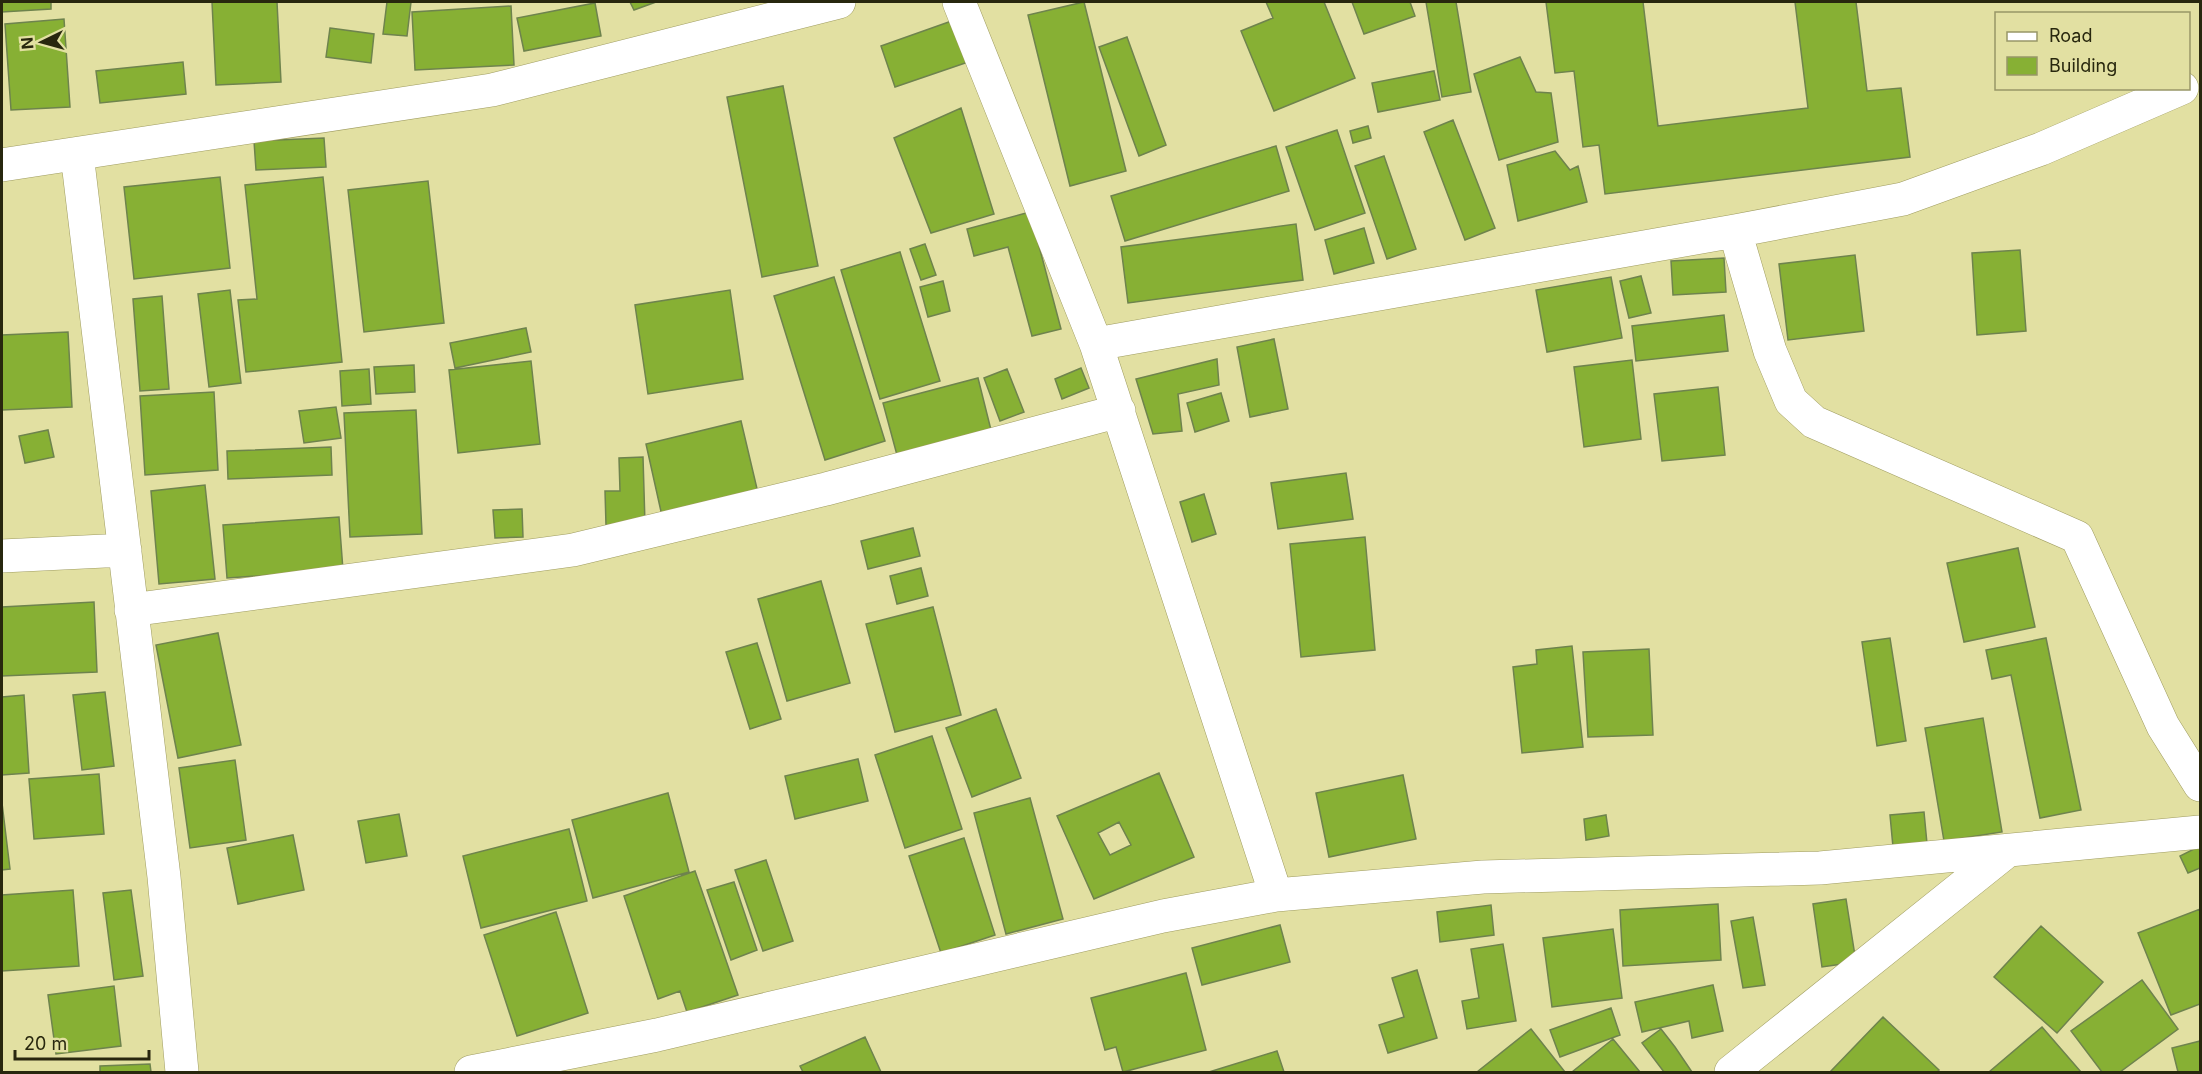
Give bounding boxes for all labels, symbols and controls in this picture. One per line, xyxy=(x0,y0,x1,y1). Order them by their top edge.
north arrow xyxy=(12,12,72,72)
legend xyxy=(1995,12,2190,90)
text: Road xyxy=(2049,25,2092,46)
text: N xyxy=(17,36,38,50)
text: Building xyxy=(2049,55,2117,76)
scale bar xyxy=(15,1023,148,1061)
text: 20 m xyxy=(24,1033,67,1054)

